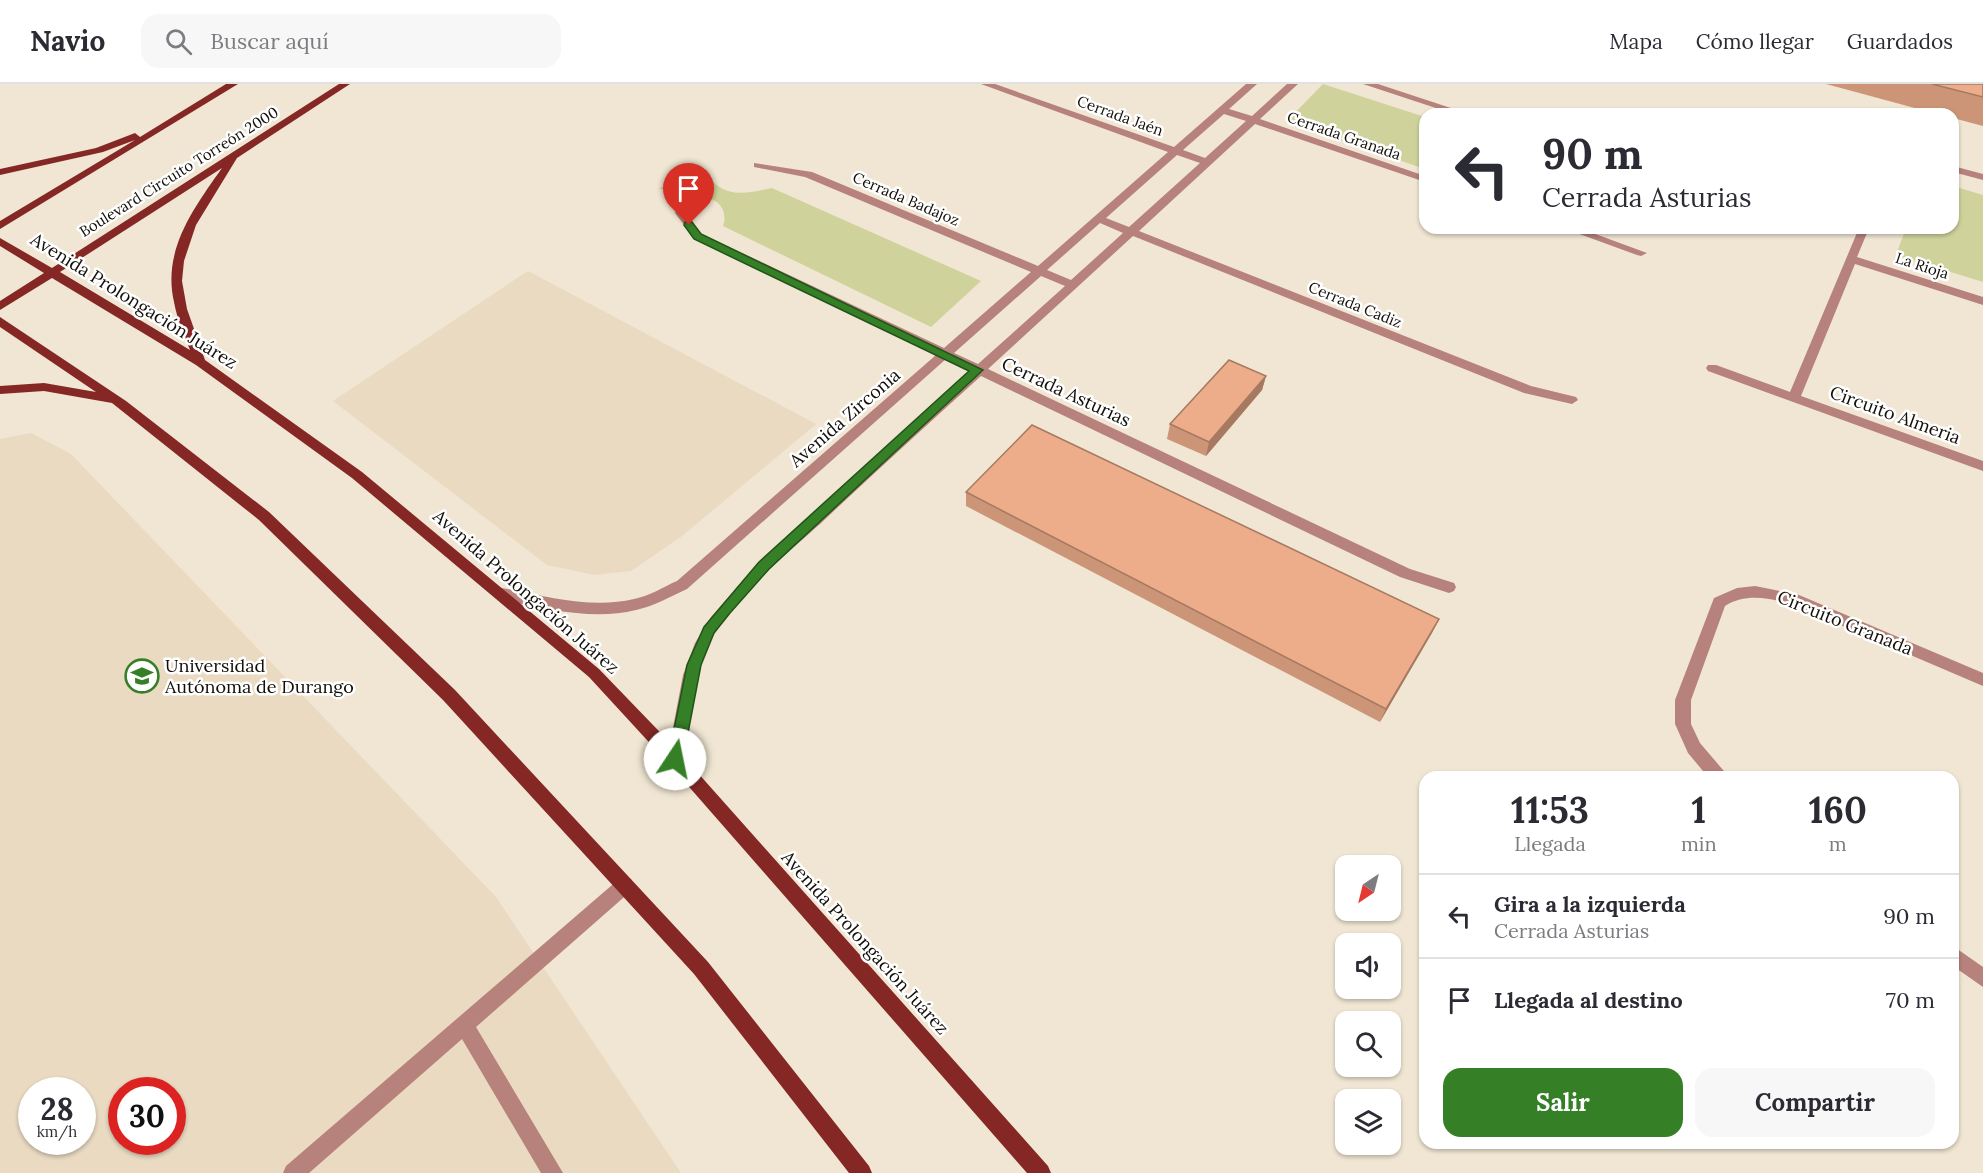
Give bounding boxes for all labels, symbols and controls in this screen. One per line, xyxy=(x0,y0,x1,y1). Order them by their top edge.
search box xyxy=(141,14,561,68)
text: Navio xyxy=(30,23,105,59)
icon: search xyxy=(162,25,195,58)
text: Buscar aquí xyxy=(210,27,329,55)
text: Mapa xyxy=(1609,28,1663,55)
text: Cómo llegar xyxy=(1696,28,1814,55)
text: Guardados xyxy=(1847,28,1953,55)
street label: Cerrada Jaén xyxy=(1075,91,1166,140)
street label: Boulevard Circuito Torreón 2000 xyxy=(76,102,282,241)
street label: Cerrada Granada xyxy=(1285,107,1404,164)
text: 90 m xyxy=(1542,127,1643,181)
icon: left xyxy=(1443,132,1521,210)
pin xyxy=(663,163,714,225)
street label: Cerrada Badajoz xyxy=(850,168,962,230)
icon: arrive xyxy=(672,172,705,205)
text: Cerrada Asturias xyxy=(1542,180,1752,214)
street label: Avenida Prolongación Juárez xyxy=(26,227,242,374)
street label: La Rioja xyxy=(1893,248,1951,283)
street label: Cerrada Cadiz xyxy=(1306,277,1405,332)
street label: Cerrada Asturias xyxy=(998,352,1134,431)
street label: Avenida Zirconia xyxy=(784,363,905,473)
street label: Circuito Almeria xyxy=(1827,380,1964,449)
street label: Avenida Prolongación Juárez xyxy=(428,504,624,679)
street label: Circuito Granada xyxy=(1774,585,1916,660)
place label: Universidad Autónoma de Durango xyxy=(164,654,354,698)
school or university icon: Universidad Autónoma de Durango xyxy=(124,658,160,694)
position arrow xyxy=(643,727,707,791)
text: 11:53 xyxy=(1511,787,1589,833)
text: 1 xyxy=(1691,787,1706,833)
text: 160 xyxy=(1809,787,1867,833)
text: Llegada xyxy=(1514,831,1586,856)
text: min xyxy=(1681,831,1717,856)
text: m xyxy=(1829,831,1847,856)
street label: Avenida Prolongación Juárez xyxy=(776,845,954,1039)
north arrow xyxy=(1335,855,1401,921)
map controls xyxy=(1335,855,1401,1155)
text: Gira a la izquierda xyxy=(1494,890,1686,918)
icon: left xyxy=(1443,900,1476,933)
text: 90 m xyxy=(1883,902,1935,930)
text: Cerrada Asturias xyxy=(1494,918,1649,943)
button: sound xyxy=(1335,933,1401,999)
icon: arrive xyxy=(1443,984,1476,1017)
text: Llegada al destino xyxy=(1494,986,1683,1014)
text: 70 m xyxy=(1886,986,1935,1014)
button: search xyxy=(1335,1011,1401,1077)
button: Salir xyxy=(1443,1068,1683,1137)
button: Compartir xyxy=(1695,1068,1935,1137)
speed limit sign: 30 xyxy=(108,1077,186,1155)
button: layers xyxy=(1335,1089,1401,1155)
text: 28 xyxy=(40,1090,74,1128)
text: km/h xyxy=(37,1122,77,1141)

